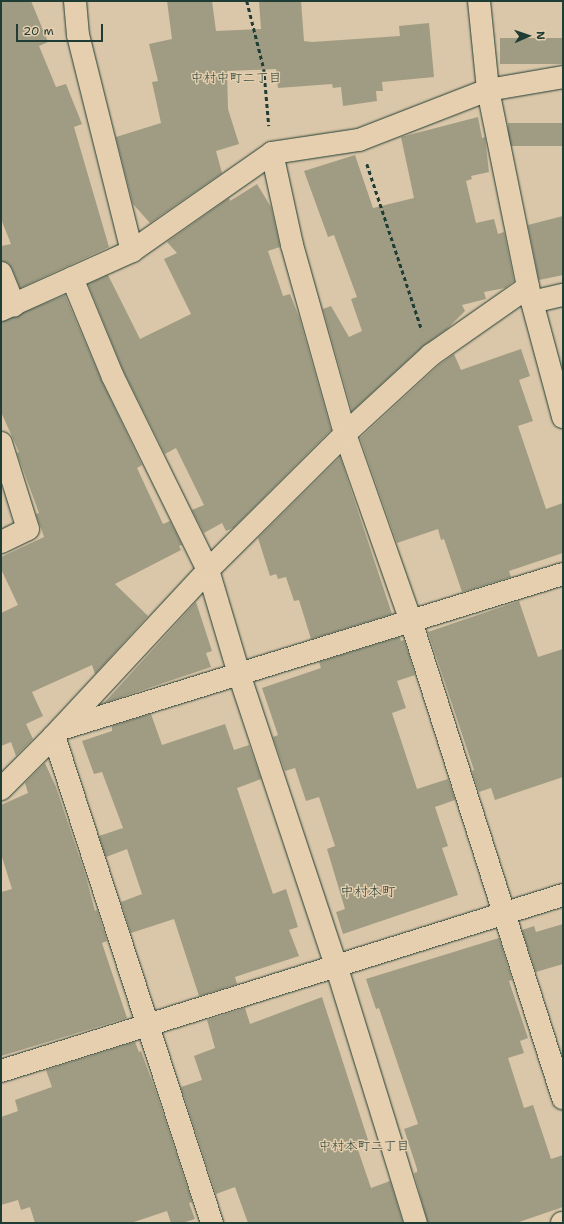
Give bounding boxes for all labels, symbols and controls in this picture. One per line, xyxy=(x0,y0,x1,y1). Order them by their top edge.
scale bar xyxy=(18,16,105,42)
north arrow xyxy=(508,16,548,56)
text: 20 m xyxy=(23,23,54,39)
text: N xyxy=(533,31,548,40)
district label: 中村中町二丁目 xyxy=(191,70,281,86)
district label: 中村本町 xyxy=(340,883,396,899)
district label: 中村本町二丁目 xyxy=(319,1138,409,1154)

